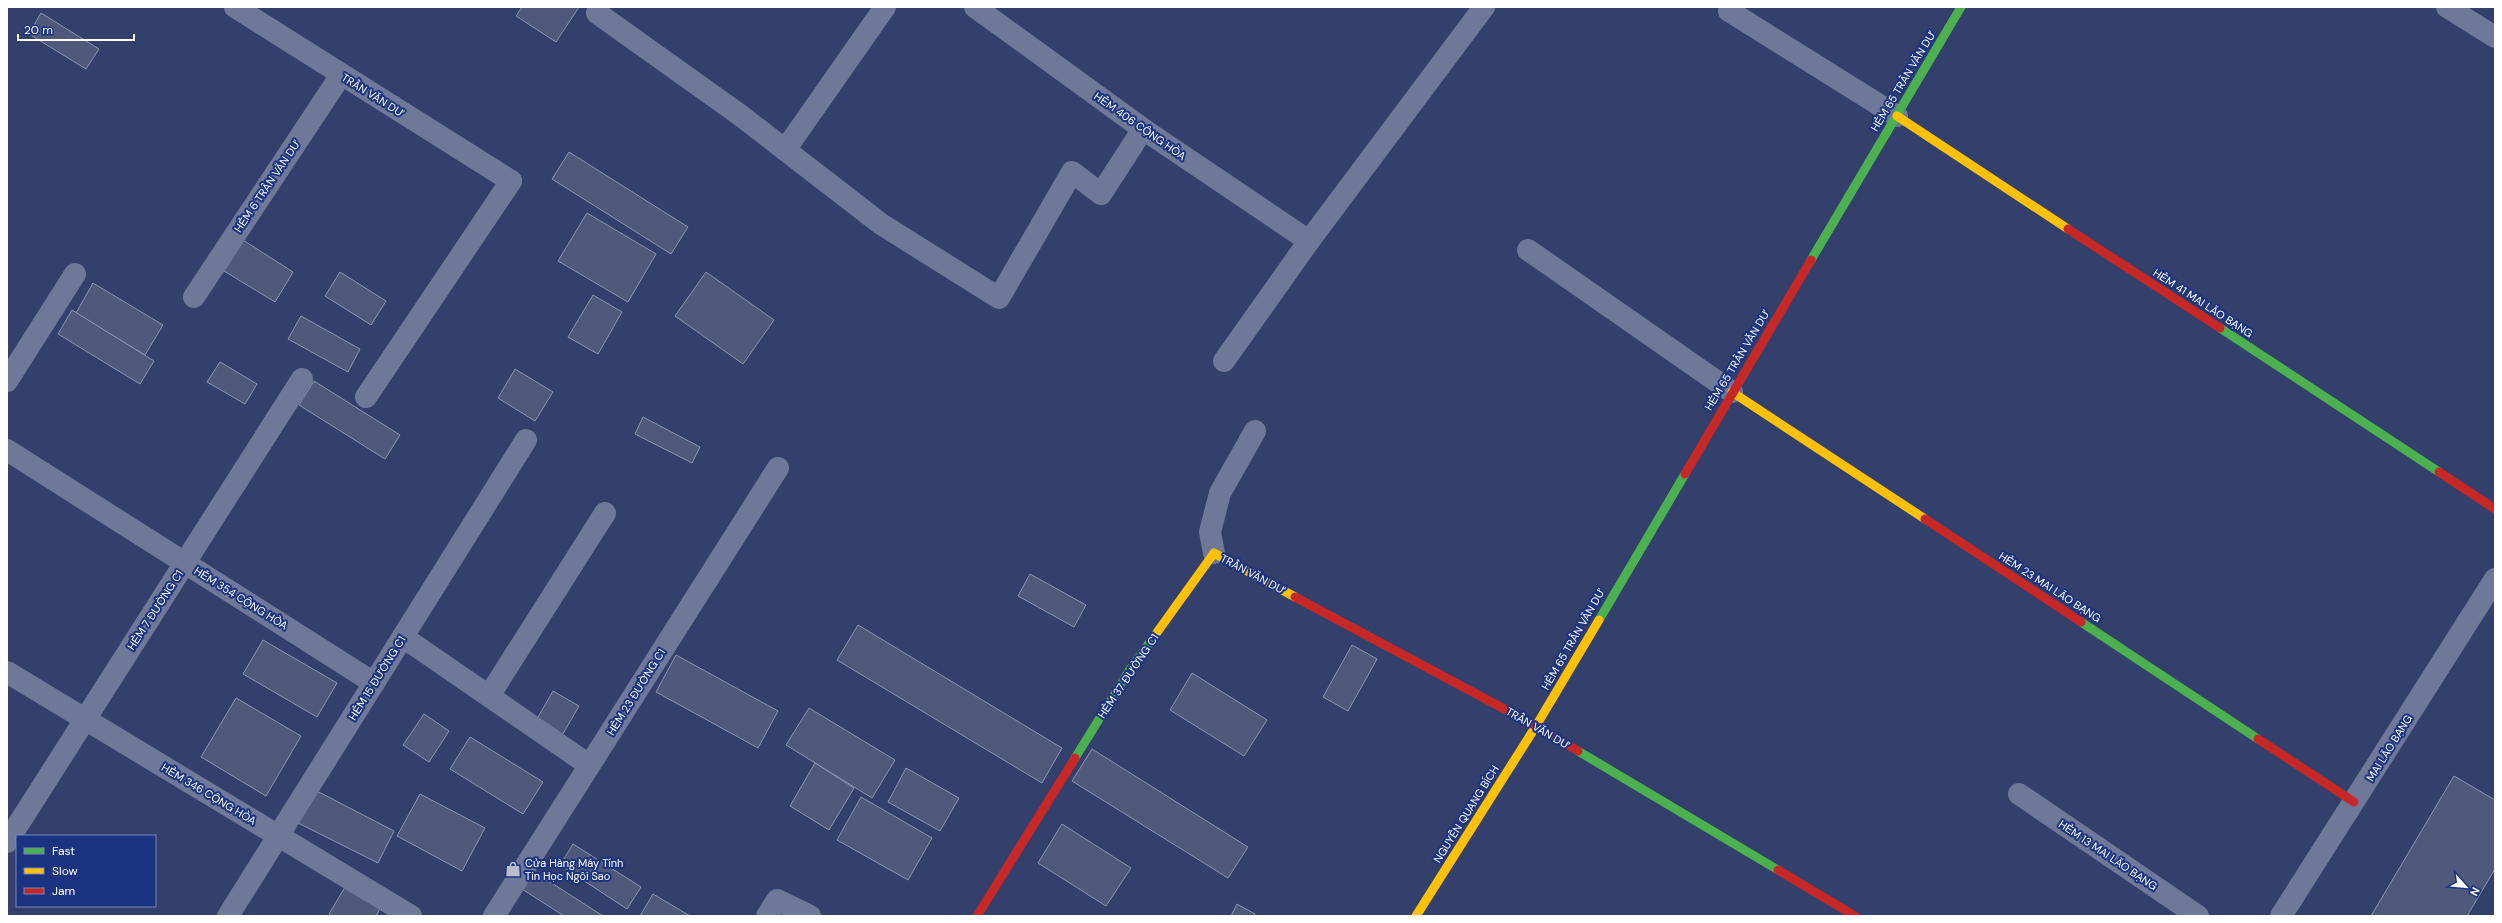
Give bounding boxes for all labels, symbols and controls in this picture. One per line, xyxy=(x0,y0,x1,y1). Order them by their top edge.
scale bar xyxy=(18,16,134,42)
text: 20 m xyxy=(24,22,53,38)
street label: HẺM 65 TRẦN VĂN DƯ xyxy=(1867,28,1939,134)
street label: TRẦN VĂN DƯ xyxy=(339,70,407,120)
street label: HẺM 406 CỘNG HÒA xyxy=(1091,89,1189,163)
street label: HẺM 6 TRẦN VĂN DƯ xyxy=(231,137,303,235)
street label: HẺM 41 MAI LÃO BẠNG xyxy=(2150,266,2256,340)
street label: HẺM 65 TRẦN VĂN DƯ xyxy=(1701,307,1773,413)
street label: HẺM 23 MAI LÃO BẠNG xyxy=(1996,549,2104,625)
street label: TRẦN VĂN DƯ xyxy=(1218,551,1288,597)
street label: HẺM 354 CỘNG HÒA xyxy=(192,563,290,633)
street label: HẺM 7 ĐƯỜNG C1 xyxy=(124,567,186,653)
street label: HẺM 65 TRẦN VĂN DƯ xyxy=(1538,586,1608,692)
street label: HẺM 37 ĐƯỜNG C1 xyxy=(1095,631,1161,721)
street label: HẺM 15 ĐƯỜNG C1 xyxy=(345,633,409,723)
street label: HẺM 23 ĐƯỜNG C1 xyxy=(604,646,668,738)
street label: TRẦN VĂN DƯ xyxy=(1503,704,1573,752)
street label: MAI LÃO BẠNG xyxy=(2363,712,2415,784)
street label: HẺM 346 CỘNG HÒA xyxy=(159,760,259,828)
street label: NGUYỄN QUANG BÍCH xyxy=(1430,763,1502,865)
street label: HẺM 13 MAI LÃO BẠNG xyxy=(2056,817,2160,893)
legend xyxy=(16,835,156,907)
text: Fast xyxy=(52,843,75,859)
place label: Cửa Hàng Máy Tính Tin Học Ngôi Sao xyxy=(525,856,623,883)
shop icon: Cửa Hàng Máy Tính Tin Học Ngôi Sao xyxy=(504,860,522,878)
text: Slow xyxy=(52,863,78,879)
north arrow xyxy=(2446,867,2486,907)
text: Jam xyxy=(52,883,75,899)
text: N xyxy=(2467,885,2483,898)

